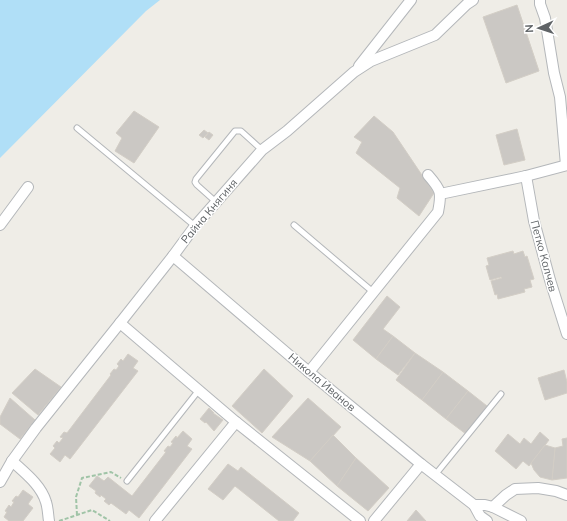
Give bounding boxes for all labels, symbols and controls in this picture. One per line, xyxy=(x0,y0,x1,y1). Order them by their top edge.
north arrow xyxy=(519,8,559,48)
text: N xyxy=(522,24,536,33)
street label: Райна Княгиня xyxy=(178,176,240,246)
street label: Петко Калчев xyxy=(528,219,560,293)
street label: Никола Иванов xyxy=(286,350,358,414)

